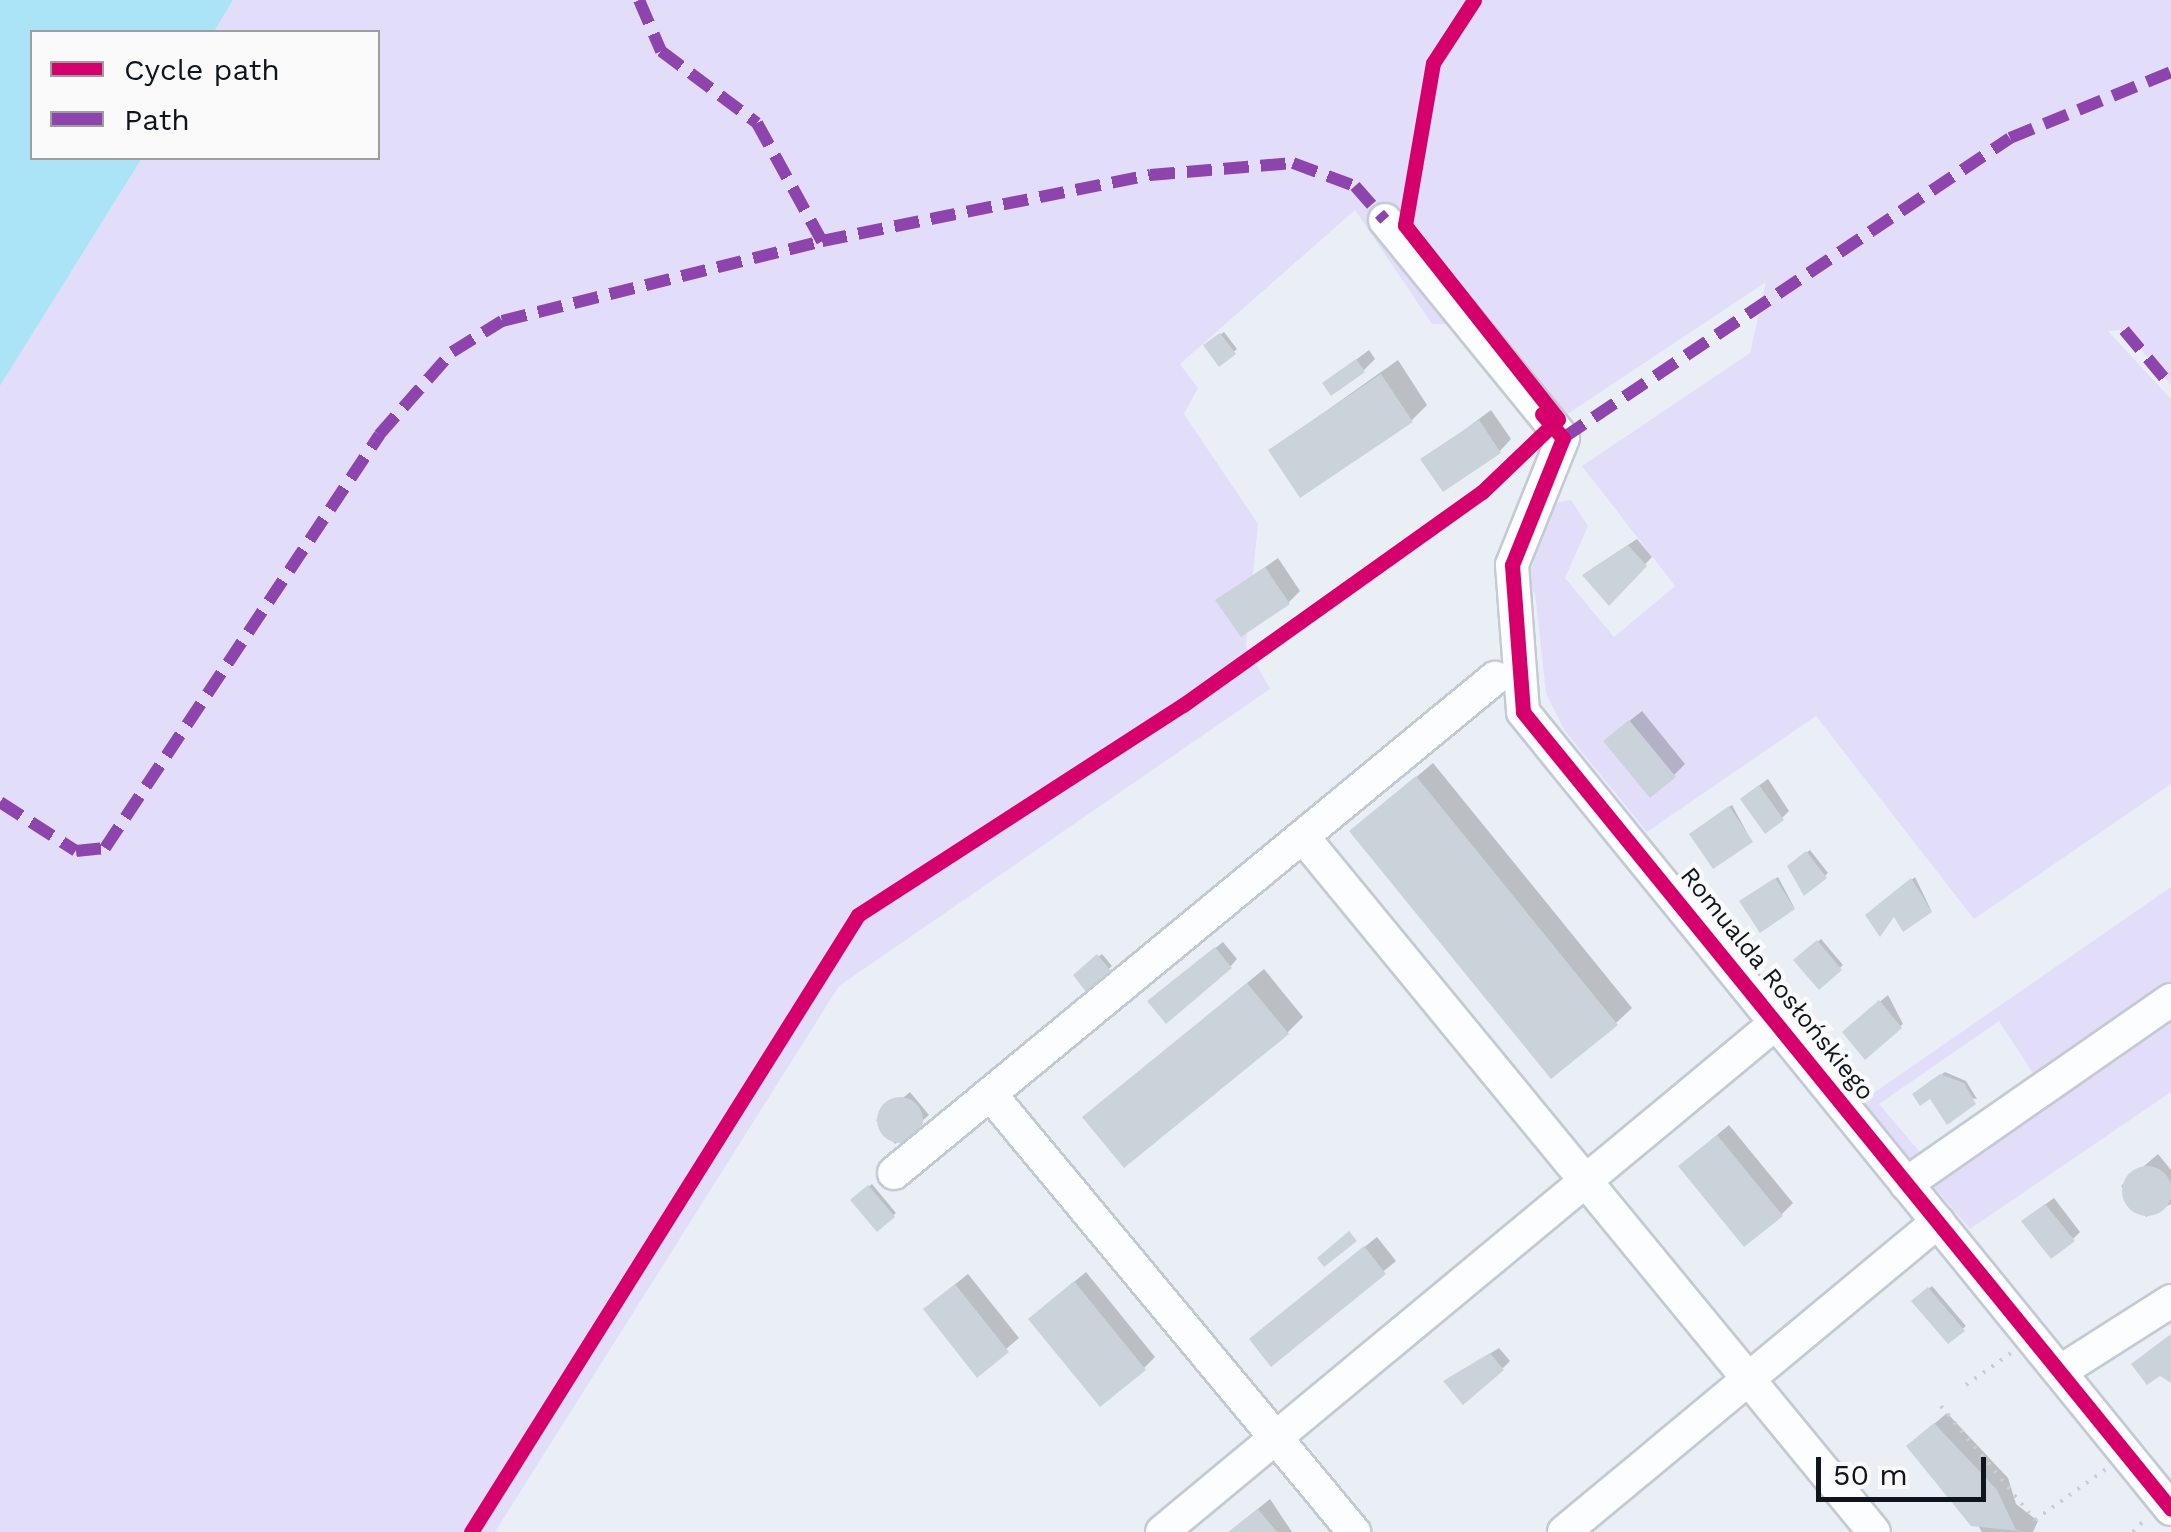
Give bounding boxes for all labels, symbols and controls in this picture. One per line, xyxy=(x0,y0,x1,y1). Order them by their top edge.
legend xyxy=(30,30,380,160)
text: Cycle path xyxy=(124,52,280,87)
text: Path xyxy=(124,102,190,137)
street label: Romualda Rosłońskiego xyxy=(1674,861,1880,1107)
scale bar xyxy=(1821,1437,1991,1499)
text: 50 m xyxy=(1833,1457,1908,1492)

